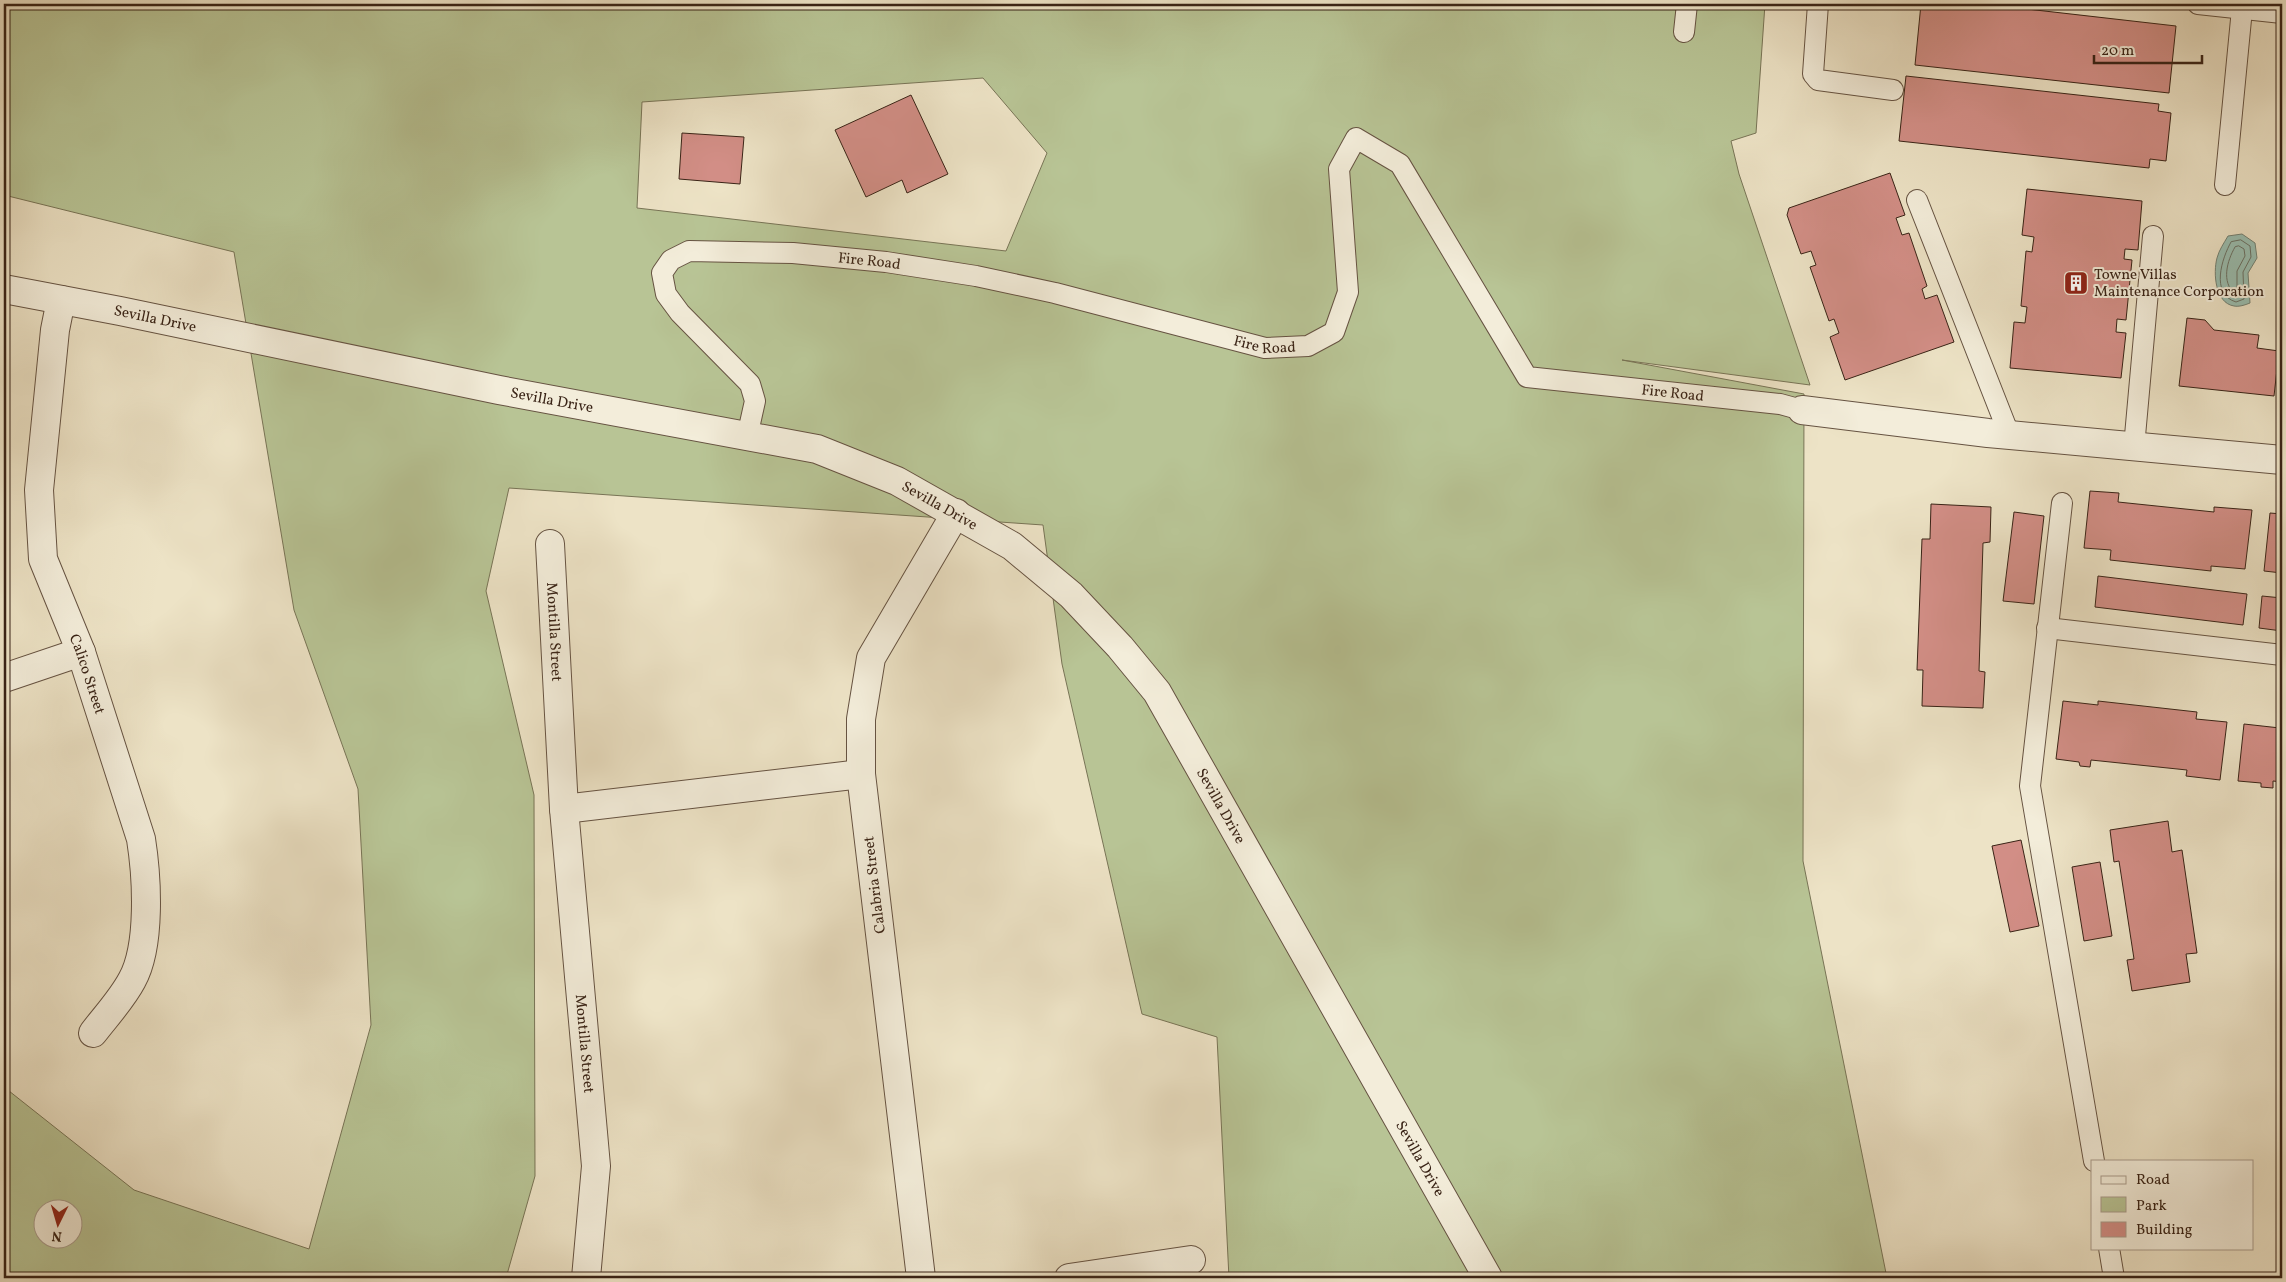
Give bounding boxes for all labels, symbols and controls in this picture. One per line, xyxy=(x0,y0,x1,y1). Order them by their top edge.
scale bar xyxy=(2094,32,2201,64)
text: 20 m xyxy=(2101,41,2134,62)
street label: Fire Road xyxy=(837,248,902,276)
place label: Towne Villas Maintenance Corporation xyxy=(2094,265,2264,303)
building icon: Towne Villas Maintenance Corporation xyxy=(2063,270,2089,296)
street label: Sevilla Drive xyxy=(112,301,198,339)
street label: Fire Road xyxy=(1231,331,1296,360)
street label: Fire Road xyxy=(1640,380,1705,408)
street label: Sevilla Drive xyxy=(508,383,595,419)
street label: Sevilla Drive xyxy=(897,477,981,536)
street label: Montilla Street xyxy=(540,582,566,682)
street label: Calico Street xyxy=(63,631,109,717)
street label: Sevilla Drive xyxy=(1190,765,1250,848)
street label: Calabria Street xyxy=(859,835,892,935)
street label: Montilla Street xyxy=(569,993,598,1094)
street label: Sevilla Drive xyxy=(1389,1117,1449,1201)
legend xyxy=(2091,1160,2254,1250)
text: Road xyxy=(2136,1170,2170,1191)
text: Park xyxy=(2136,1196,2167,1217)
north arrow xyxy=(32,1200,82,1250)
text: Building xyxy=(2136,1220,2193,1241)
text: N xyxy=(51,1226,63,1245)

